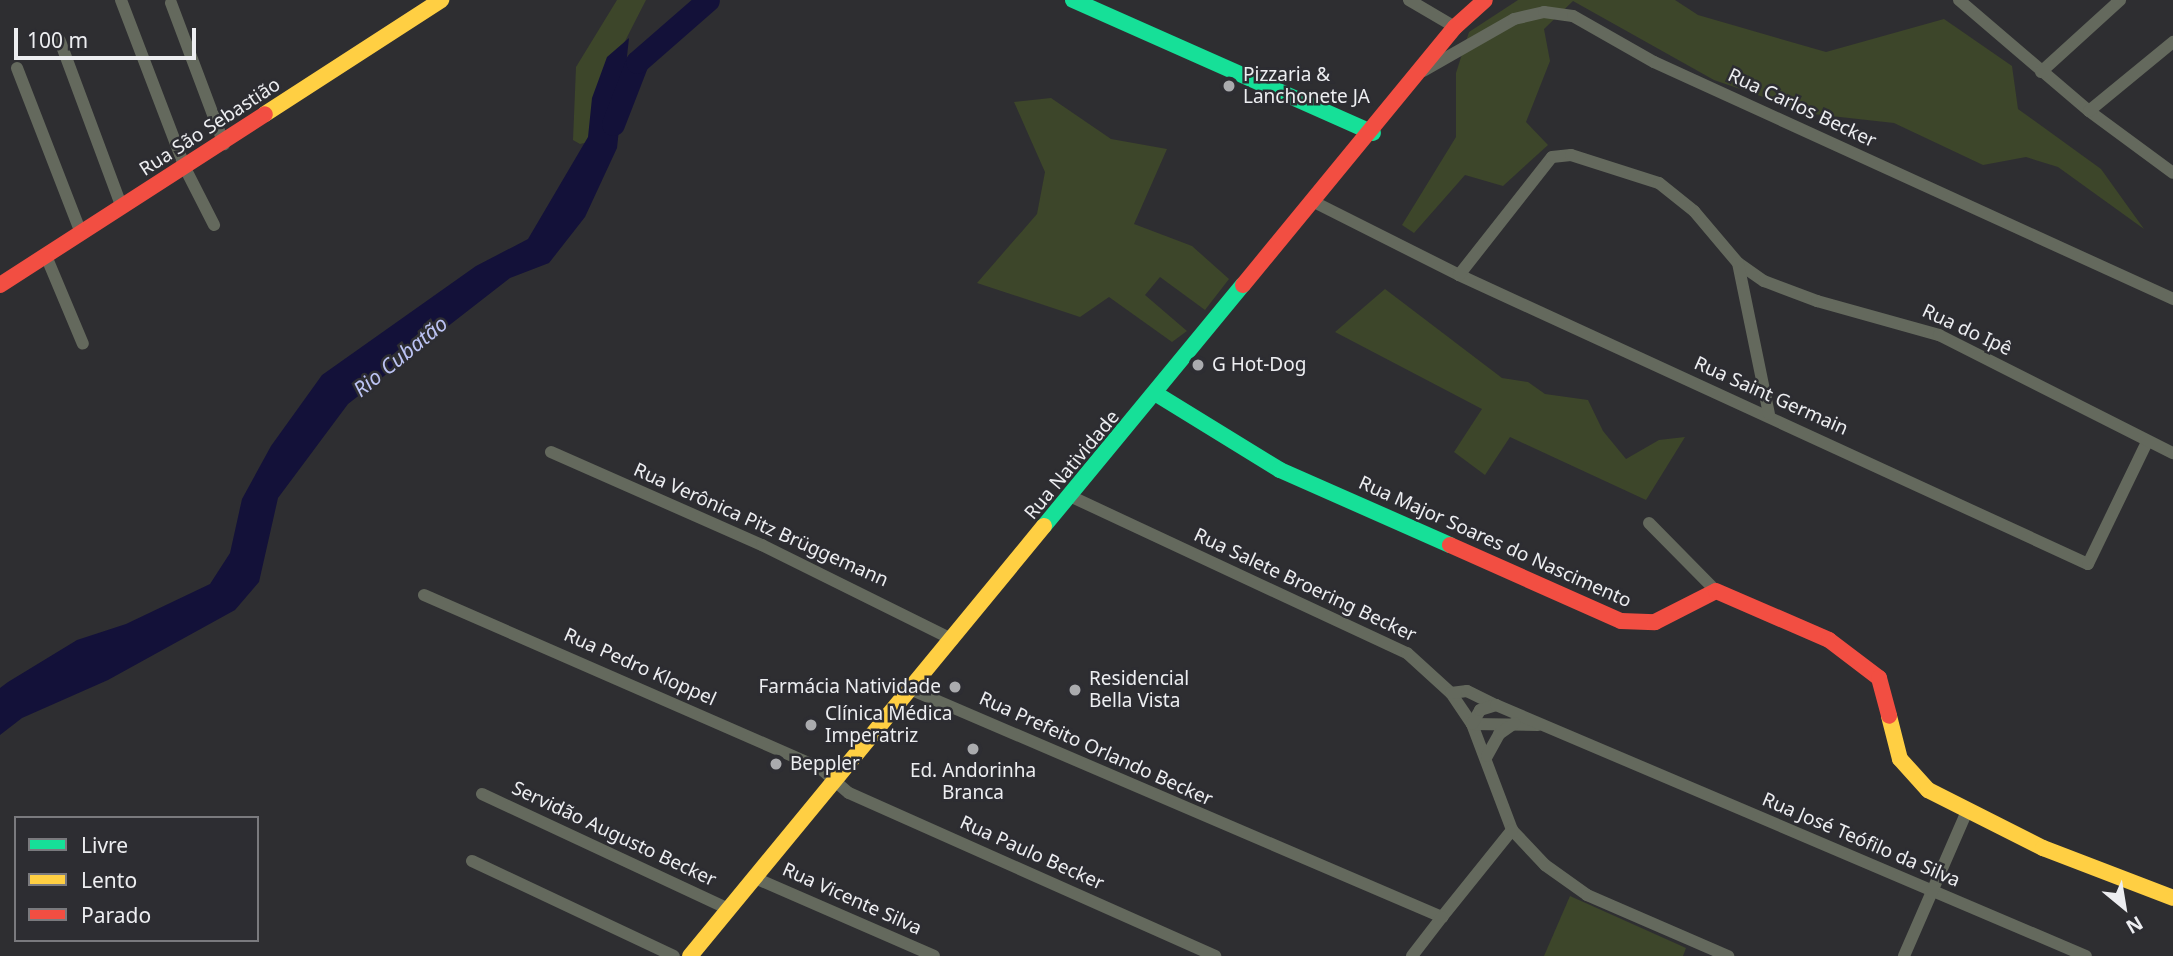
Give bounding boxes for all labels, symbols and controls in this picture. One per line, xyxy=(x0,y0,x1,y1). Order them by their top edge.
scale bar xyxy=(18,14,200,58)
text: 100 m xyxy=(27,26,88,54)
place label: Pizzaria & Lanchonete JA xyxy=(1243,64,1370,108)
street label: Rua Carlos Becker xyxy=(1724,64,1880,152)
street label: Rua São Sebastião xyxy=(135,73,285,181)
marker: Pizzaria & Lanchonete JA xyxy=(1221,78,1237,94)
street label: Rua do Ipê xyxy=(1919,299,2015,361)
water label: Rio Cubatão xyxy=(348,310,452,402)
street label: Rua Saint Germain xyxy=(1690,352,1852,440)
place label: G Hot-Dog xyxy=(1212,354,1306,376)
marker: G Hot-Dog xyxy=(1190,357,1206,373)
street label: Rua Natividade xyxy=(1020,406,1124,524)
street label: Rua Verônica Pitz Brüggemann xyxy=(630,458,892,592)
street label: Rua Major Soares do Nascimento xyxy=(1355,471,1635,613)
street label: Rua Salete Broering Becker xyxy=(1190,523,1420,647)
street label: Rua Pedro Kloppel xyxy=(560,623,720,711)
place label: Residencial Bella Vista xyxy=(1089,668,1189,712)
place label: Farmácia Natividade xyxy=(758,676,941,698)
marker: Farmácia Natividade xyxy=(947,679,963,695)
marker: Residencial Bella Vista xyxy=(1067,682,1083,698)
street label: Rua Prefeito Orlando Becker xyxy=(976,687,1216,811)
place label: Clínica Médica Imperatriz xyxy=(825,703,952,747)
marker: Clínica Médica Imperatriz xyxy=(803,717,819,733)
marker: Ed. Andorinha Branca xyxy=(965,741,981,757)
place label: Beppler xyxy=(790,753,860,775)
marker: Beppler xyxy=(768,756,784,772)
place label: Ed. Andorinha Branca xyxy=(910,760,1036,804)
street label: Servidão Augusto Becker xyxy=(508,777,720,891)
street label: Rua José Teófilo da Silva xyxy=(1759,788,1963,892)
street label: Rua Paulo Becker xyxy=(956,811,1108,895)
legend xyxy=(14,816,259,942)
text: Livre xyxy=(81,831,128,859)
street label: Rua Vicente Silva xyxy=(779,858,925,940)
text: Lento xyxy=(81,866,137,894)
north arrow xyxy=(2089,872,2159,942)
text: Parado xyxy=(81,901,151,929)
text: N xyxy=(2121,910,2148,940)

